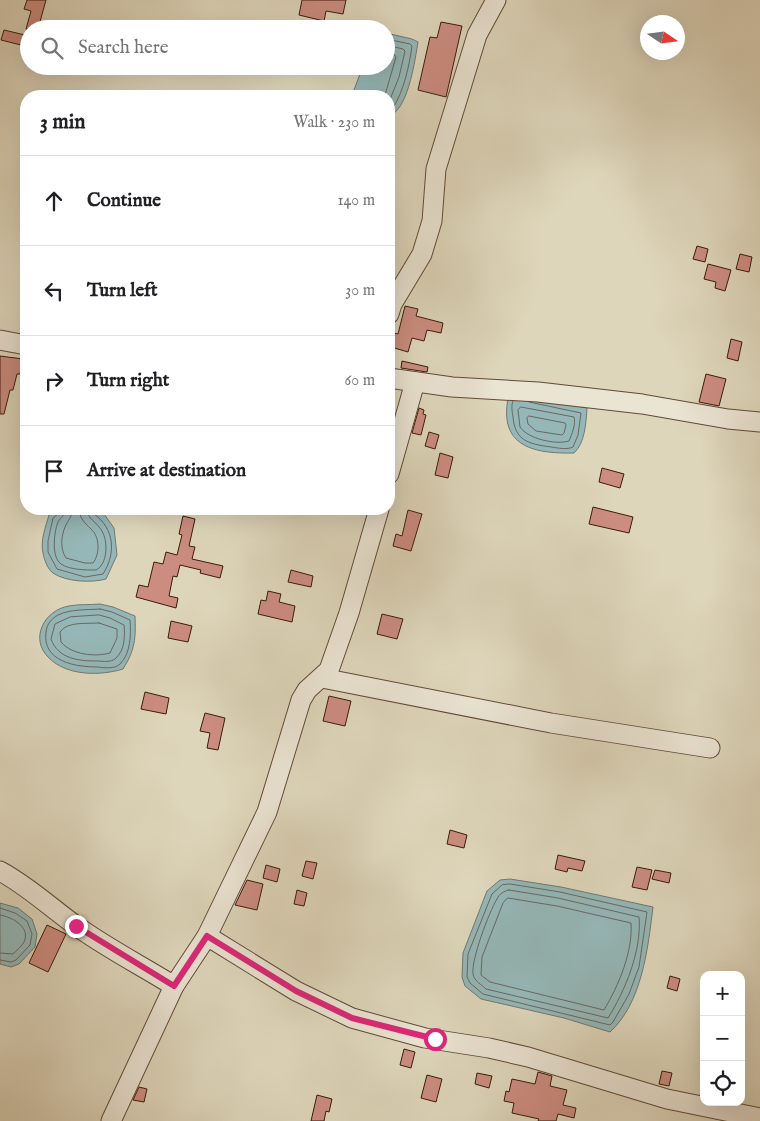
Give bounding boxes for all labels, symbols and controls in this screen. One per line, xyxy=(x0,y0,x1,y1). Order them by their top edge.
north arrow xyxy=(640,15,685,60)
search box xyxy=(20,20,395,75)
icon: search xyxy=(38,34,66,62)
text: Search here xyxy=(78,36,169,60)
text: 3 min xyxy=(40,109,85,136)
text: Walk · 230 m xyxy=(293,113,375,133)
icon: ahead xyxy=(40,187,68,215)
text: Continue xyxy=(87,189,161,213)
text: 140 m xyxy=(337,191,375,211)
icon: left xyxy=(40,277,68,305)
text: Turn left xyxy=(87,279,158,303)
text: 30 m xyxy=(345,281,375,301)
icon: right xyxy=(40,367,68,395)
text: Turn right xyxy=(87,369,169,393)
text: 60 m xyxy=(345,371,375,391)
icon: arrive xyxy=(40,457,68,485)
text: Arrive at destination xyxy=(87,459,246,483)
route end xyxy=(65,915,88,938)
map controls xyxy=(700,971,745,1106)
button: + xyxy=(700,971,745,1016)
button: − xyxy=(700,1016,745,1061)
route start xyxy=(424,1028,447,1051)
button: locate xyxy=(700,1061,745,1106)

